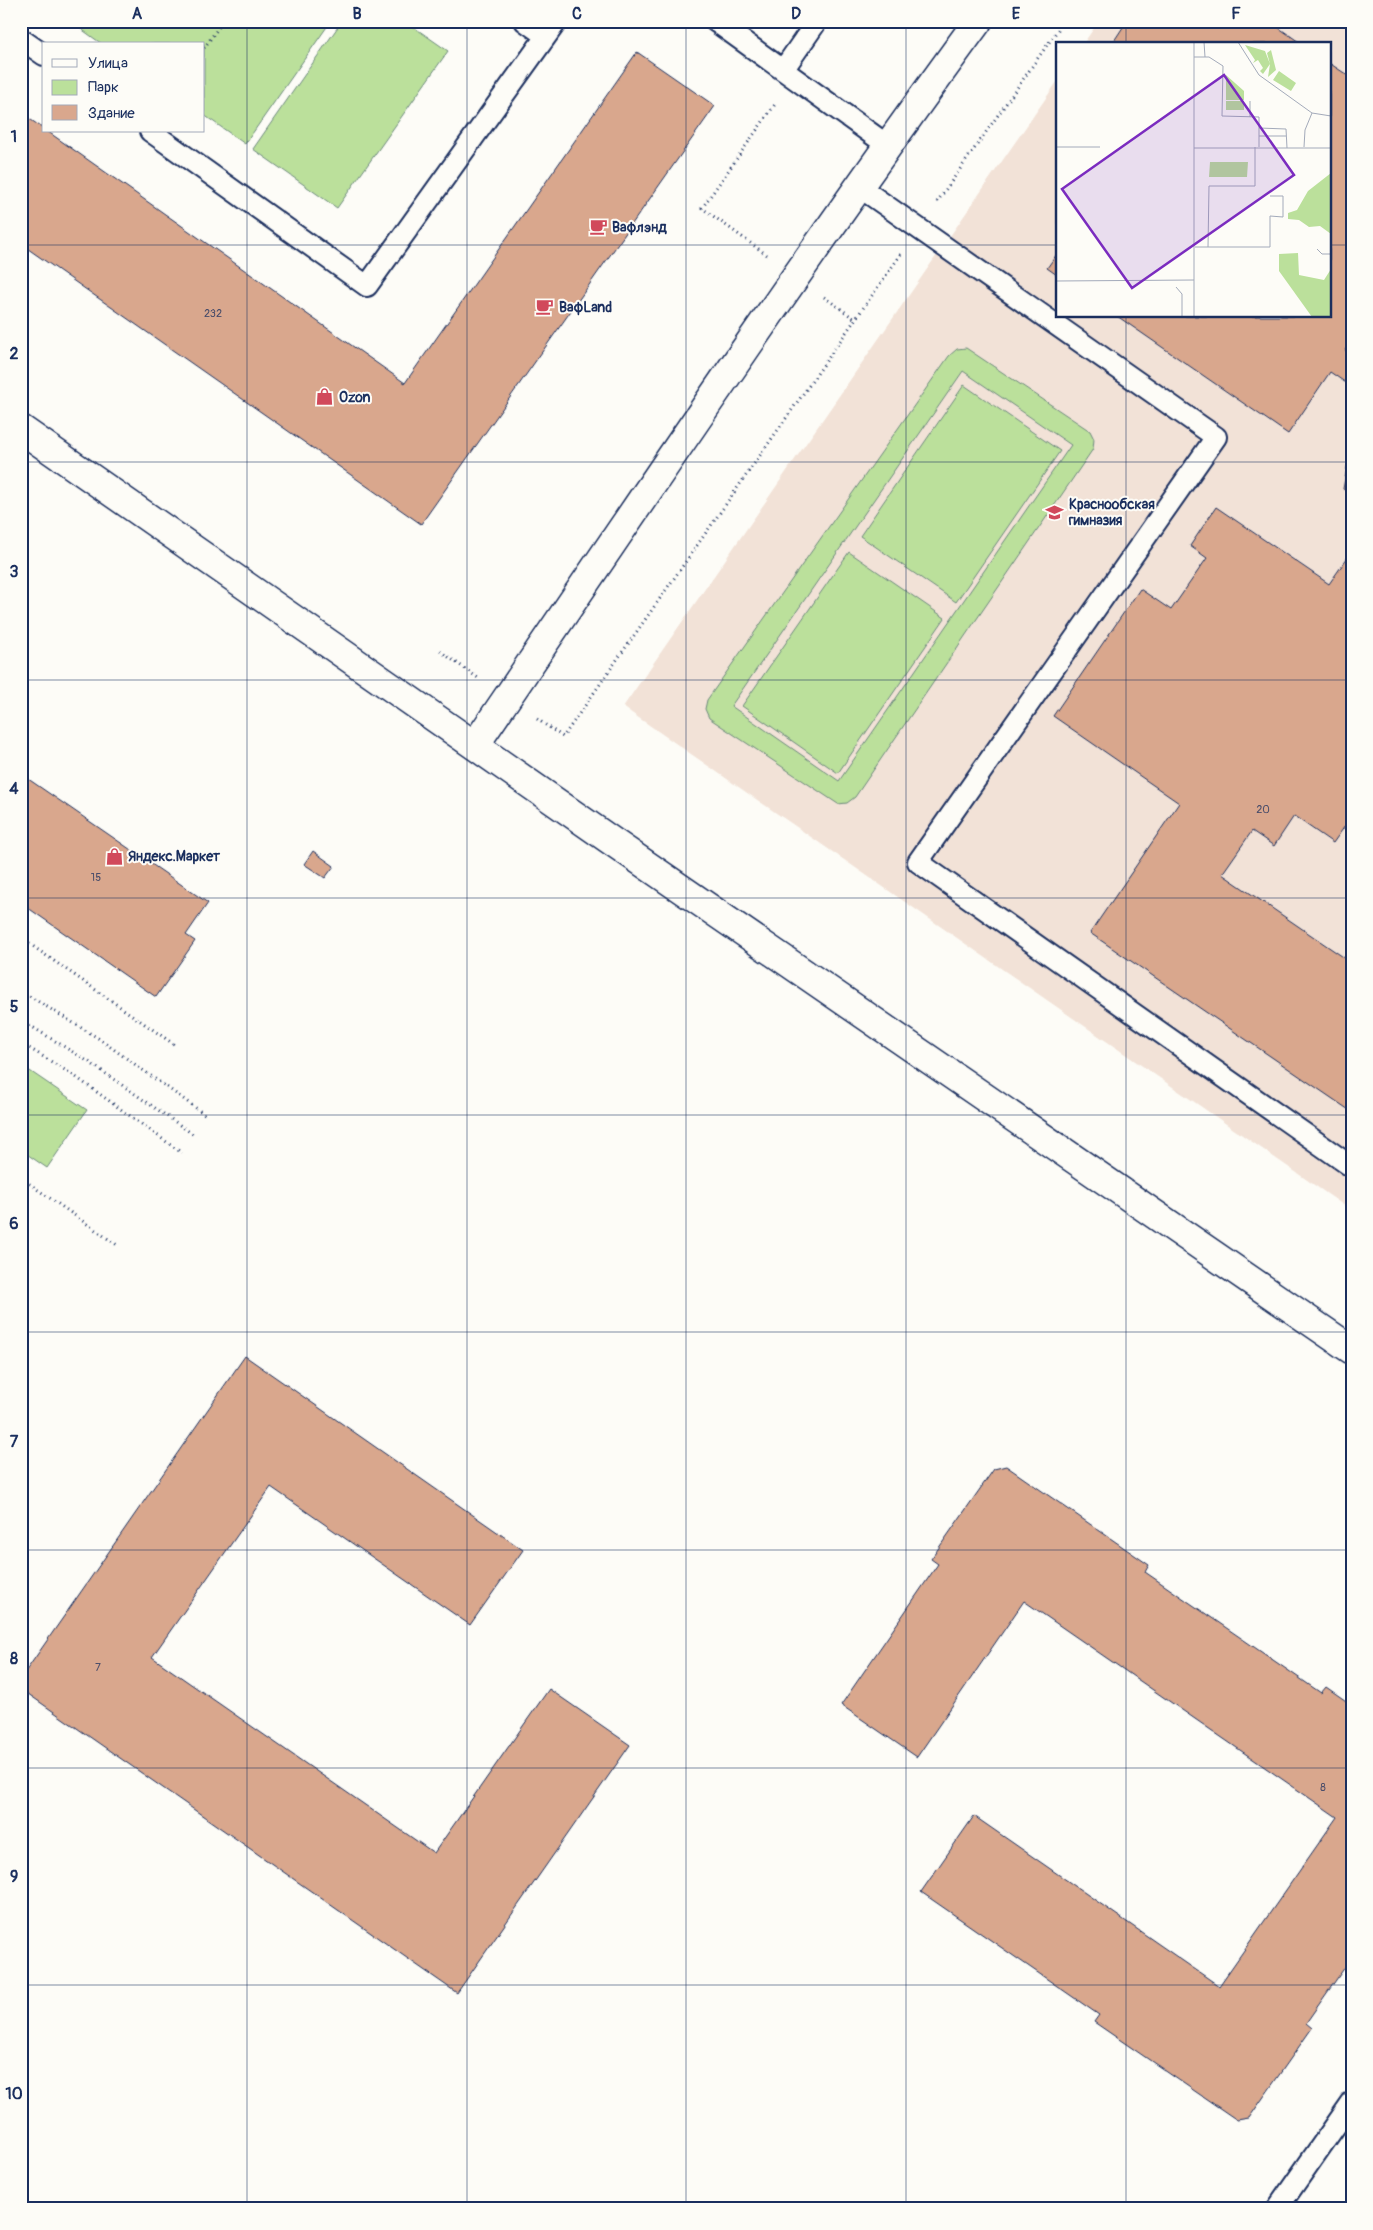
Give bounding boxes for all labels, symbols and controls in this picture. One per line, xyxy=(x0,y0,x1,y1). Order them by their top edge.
text: A xyxy=(132,4,143,24)
text: B xyxy=(352,4,362,24)
text: C xyxy=(572,4,582,24)
text: D xyxy=(791,4,801,24)
text: E xyxy=(1012,4,1021,24)
text: F xyxy=(1231,4,1241,24)
legend xyxy=(42,42,205,132)
inset map xyxy=(1056,42,1330,318)
text: Улица xyxy=(88,54,128,73)
text: Парк xyxy=(88,78,119,97)
text: Здание xyxy=(88,104,135,123)
text: 1 xyxy=(11,127,17,147)
cafe icon: Вафлэнд xyxy=(588,217,608,237)
place label: Вафлэнд xyxy=(612,219,667,236)
cafe icon: ВафLand xyxy=(535,297,555,317)
place label: ВафLand xyxy=(559,299,612,316)
house number: 232 xyxy=(204,307,222,320)
text: 2 xyxy=(10,344,19,364)
shop icon: Ozon xyxy=(315,387,335,407)
place label: Ozon xyxy=(339,389,371,406)
place label: Краснообская гимназия xyxy=(1068,496,1155,529)
school or university icon: Краснообская гимназия xyxy=(1045,502,1065,522)
text: 3 xyxy=(10,562,19,582)
text: 4 xyxy=(9,779,19,799)
house number: 20 xyxy=(1256,803,1270,816)
shop icon: Яндекс.Маркет xyxy=(104,846,124,866)
place label: Яндекс.Маркет xyxy=(128,848,221,865)
house number: 15 xyxy=(91,871,101,884)
text: 5 xyxy=(10,997,19,1017)
text: 6 xyxy=(9,1214,19,1234)
text: 7 xyxy=(10,1432,19,1452)
text: 8 xyxy=(10,1649,18,1669)
house number: 7 xyxy=(95,1661,101,1674)
house number: 8 xyxy=(1320,1781,1326,1794)
text: 9 xyxy=(10,1867,18,1887)
text: 10 xyxy=(5,2084,23,2104)

